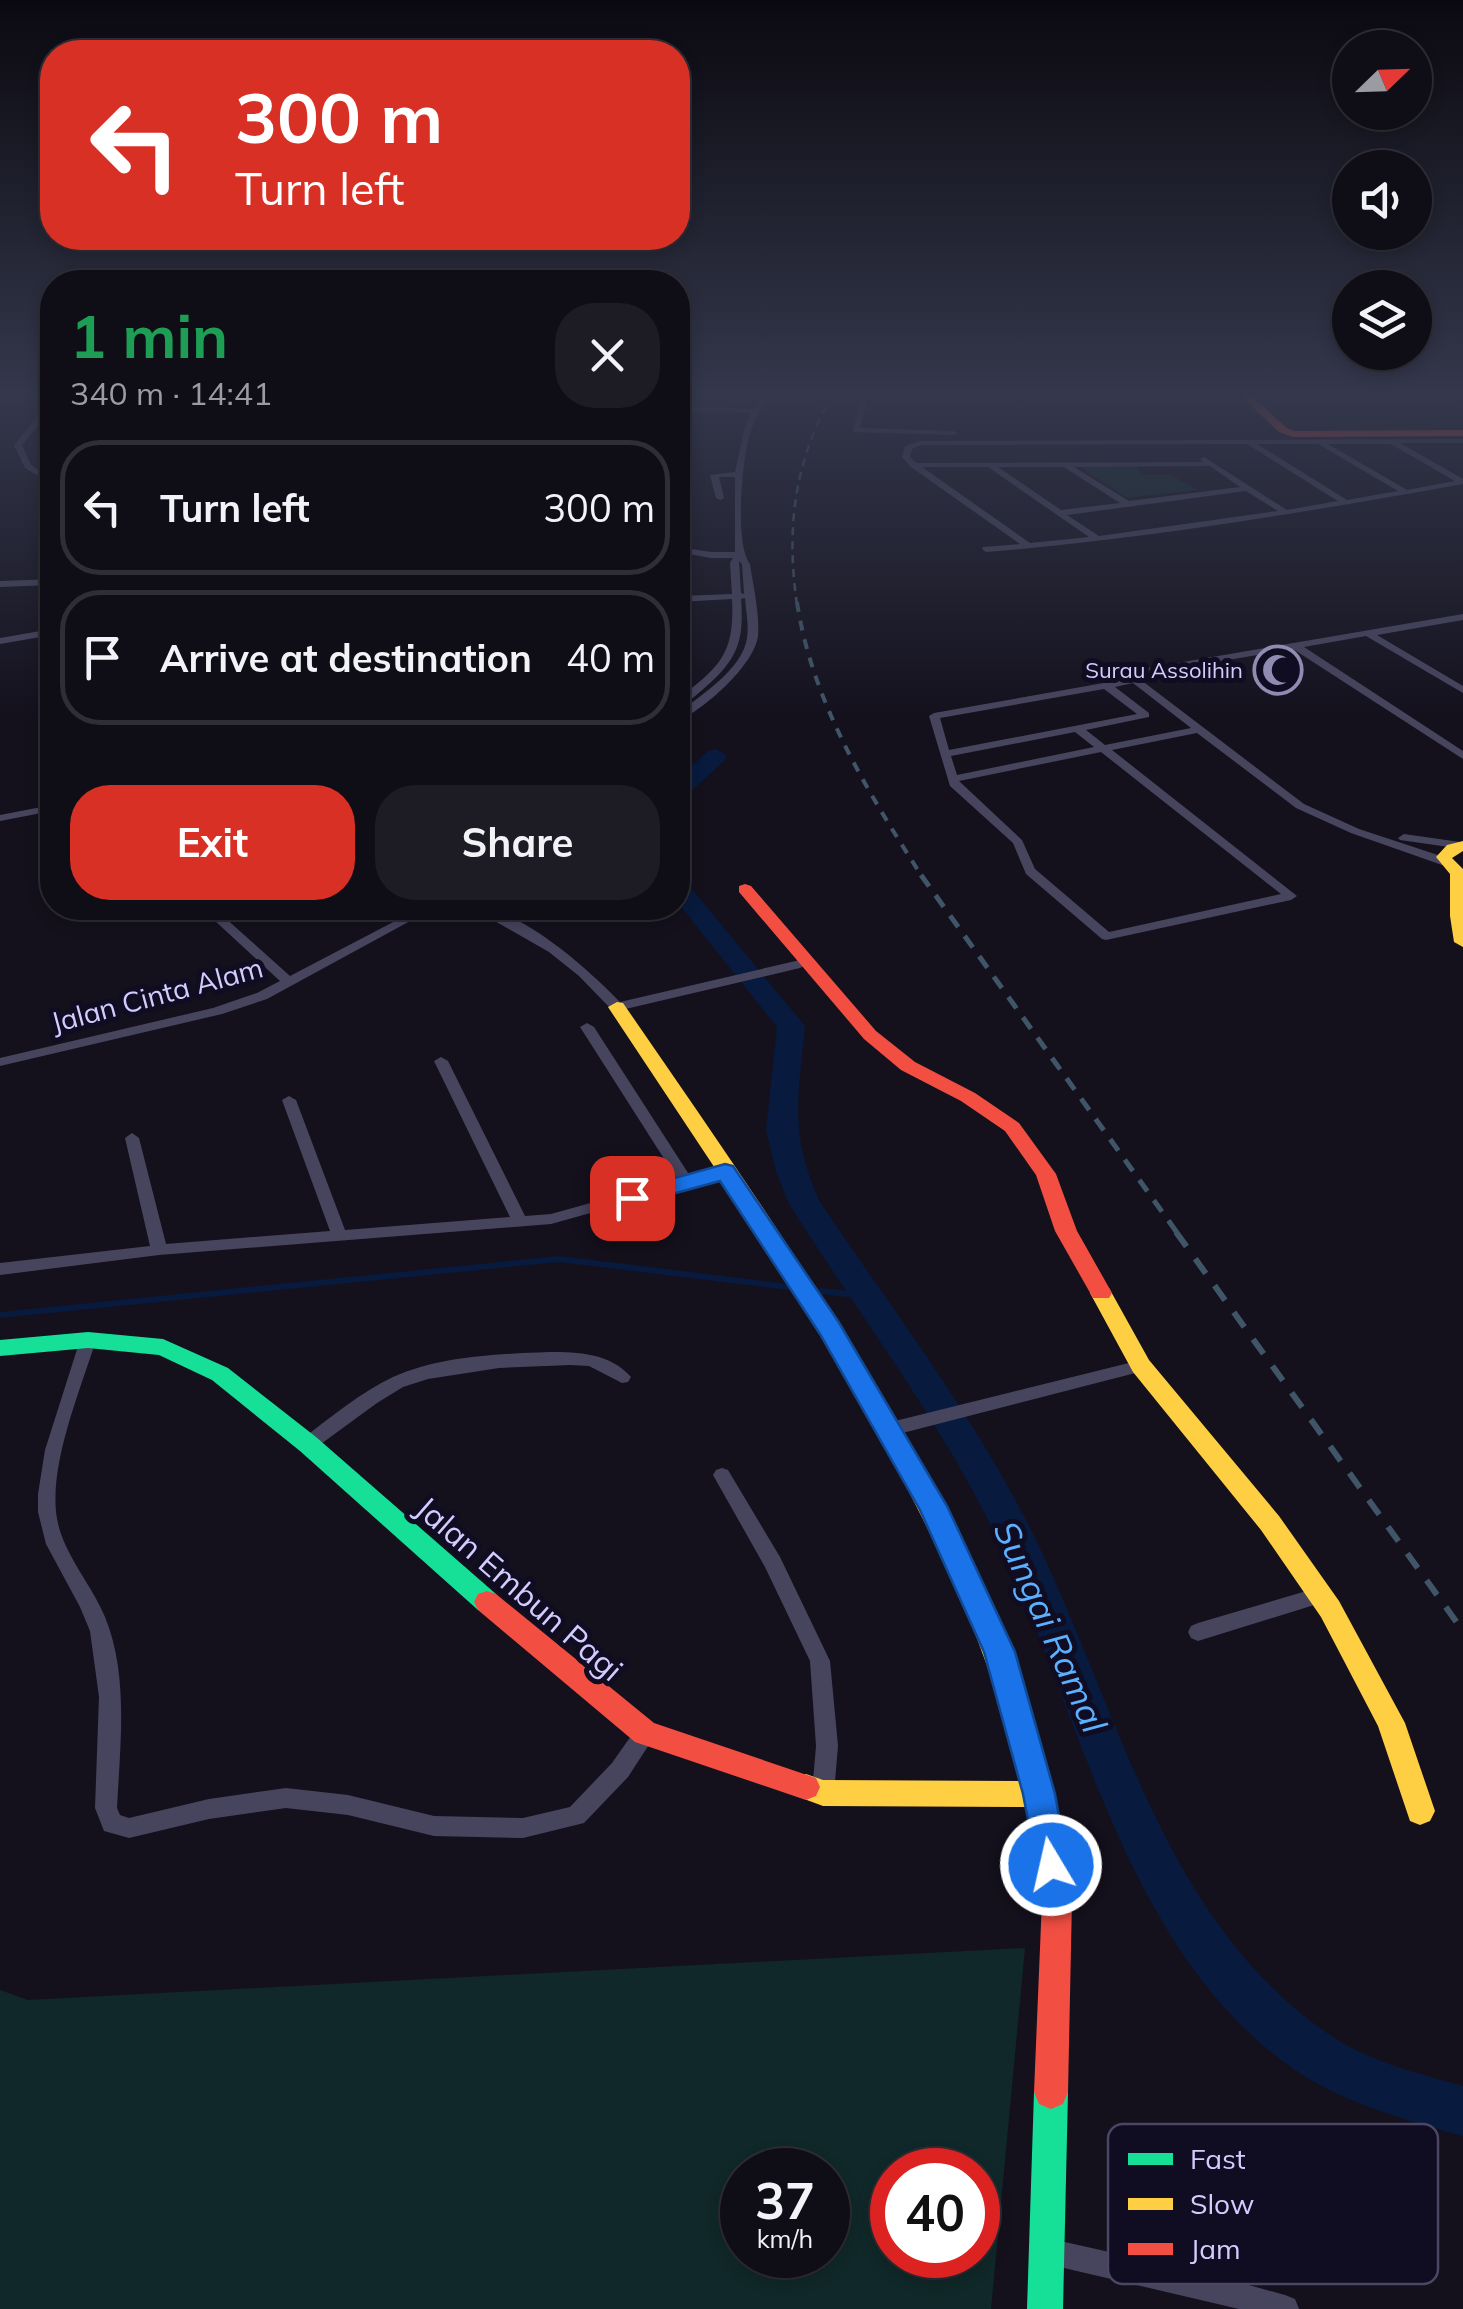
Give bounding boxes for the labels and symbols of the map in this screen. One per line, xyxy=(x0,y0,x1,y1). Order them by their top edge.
north arrow xyxy=(1332,30,1432,130)
mosque icon: Surau Assolihin xyxy=(1252,644,1304,696)
place label: Surau Assolihin xyxy=(1085,656,1243,684)
street label: Jalan Cinta Alam xyxy=(47,949,267,1040)
pin xyxy=(590,1156,675,1241)
street label: Jalan Embun Pagi xyxy=(408,1487,631,1689)
water label: Sungai Ramal xyxy=(985,1514,1118,1740)
position arrow xyxy=(999,1813,1103,1917)
legend xyxy=(1108,2124,1438,2284)
text: Fast xyxy=(1190,2141,1246,2176)
speed limit sign: 40 xyxy=(870,2148,1000,2278)
text: Slow xyxy=(1190,2186,1254,2221)
text: Jam xyxy=(1190,2231,1241,2266)

